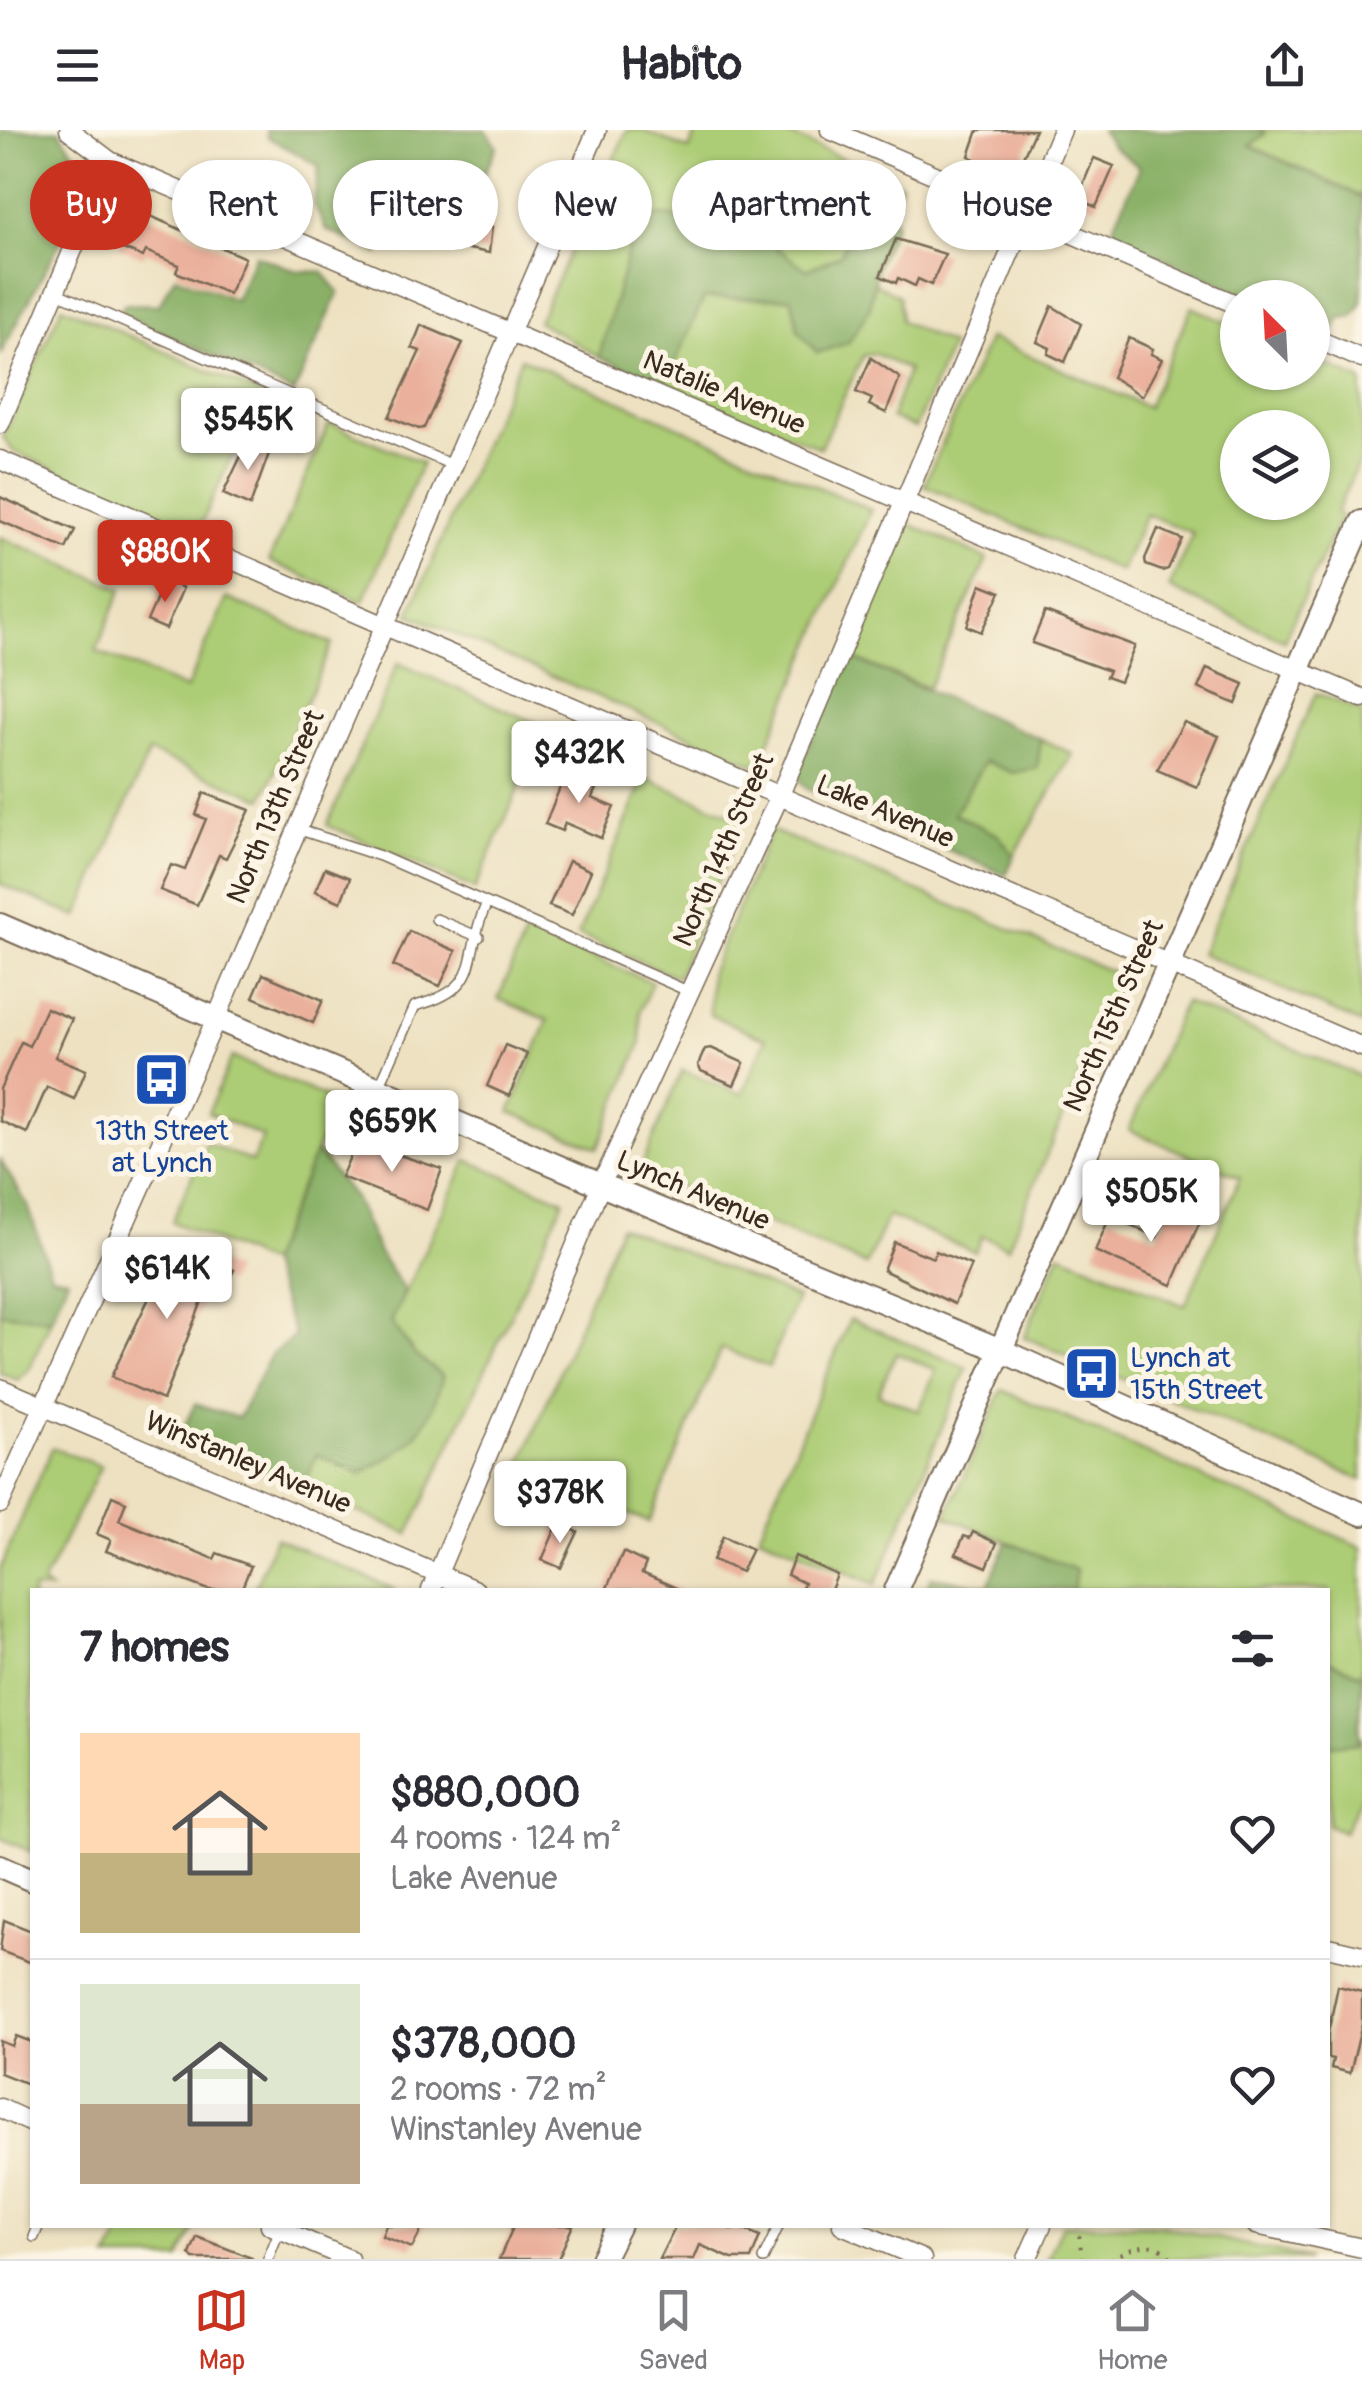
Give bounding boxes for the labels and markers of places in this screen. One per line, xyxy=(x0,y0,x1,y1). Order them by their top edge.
pin: $545K xyxy=(178,388,318,473)
pin: $880K xyxy=(95,520,235,605)
pin: $432K xyxy=(509,721,649,806)
bus stop icon: 13th Street at Lynch xyxy=(132,1050,192,1110)
pin: $659K xyxy=(322,1090,462,1175)
place label: 13th Street at Lynch xyxy=(95,1114,229,1181)
pin: $505K xyxy=(1081,1160,1221,1245)
pin: $614K xyxy=(97,1237,237,1322)
place label: Lynch at 15th Street xyxy=(1130,1341,1263,1408)
bus stop icon: Lynch at 15th Street xyxy=(1061,1344,1121,1404)
pin: $378K xyxy=(490,1461,630,1546)

